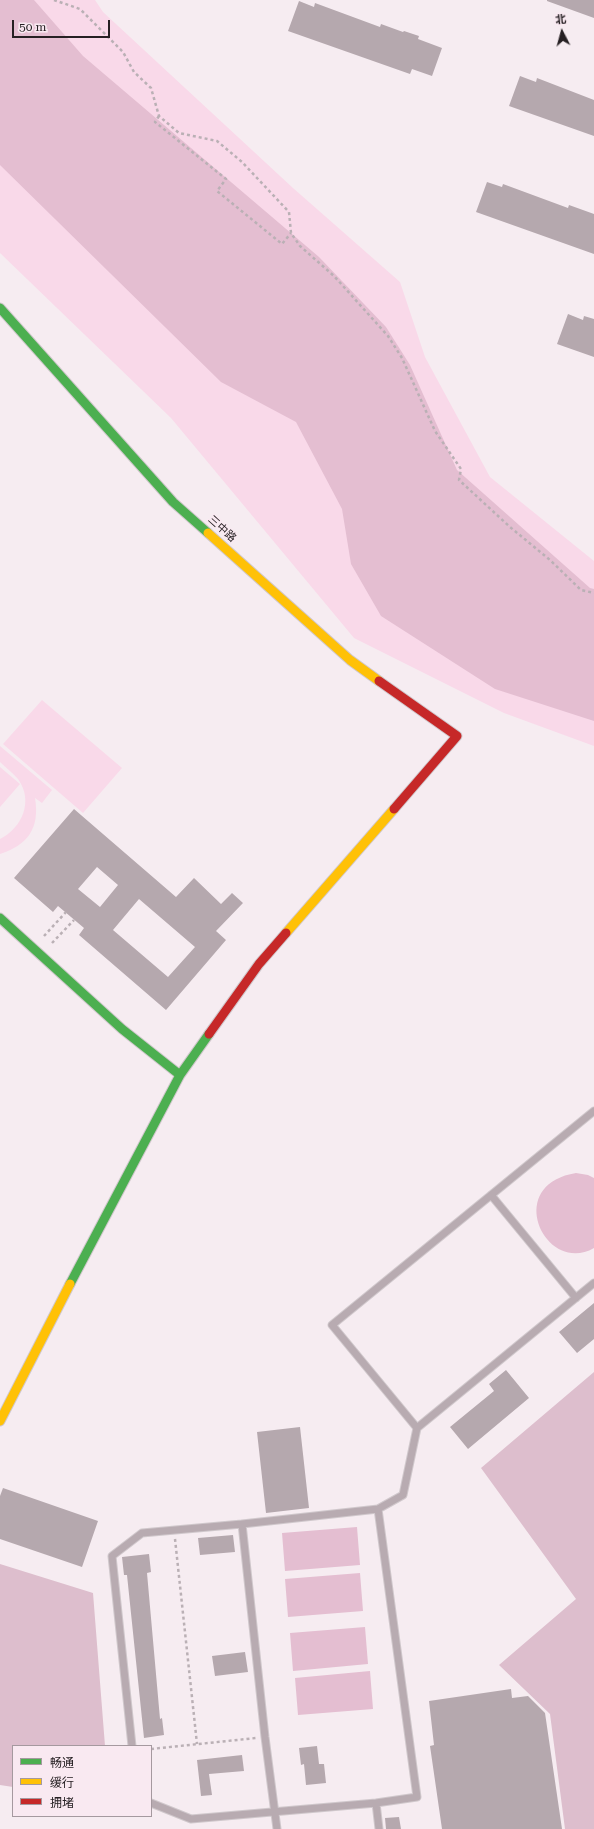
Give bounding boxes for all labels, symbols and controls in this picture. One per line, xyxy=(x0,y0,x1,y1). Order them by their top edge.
scale bar xyxy=(14,12,112,38)
north arrow xyxy=(542,12,582,52)
text: 北 xyxy=(555,13,567,27)
text: 50 m xyxy=(19,20,46,34)
street label: 三中路 xyxy=(205,513,239,545)
legend xyxy=(12,1745,152,1817)
text: 畅通 xyxy=(50,1756,74,1770)
text: 缓行 xyxy=(50,1776,74,1790)
text: 拥堵 xyxy=(50,1796,74,1810)

